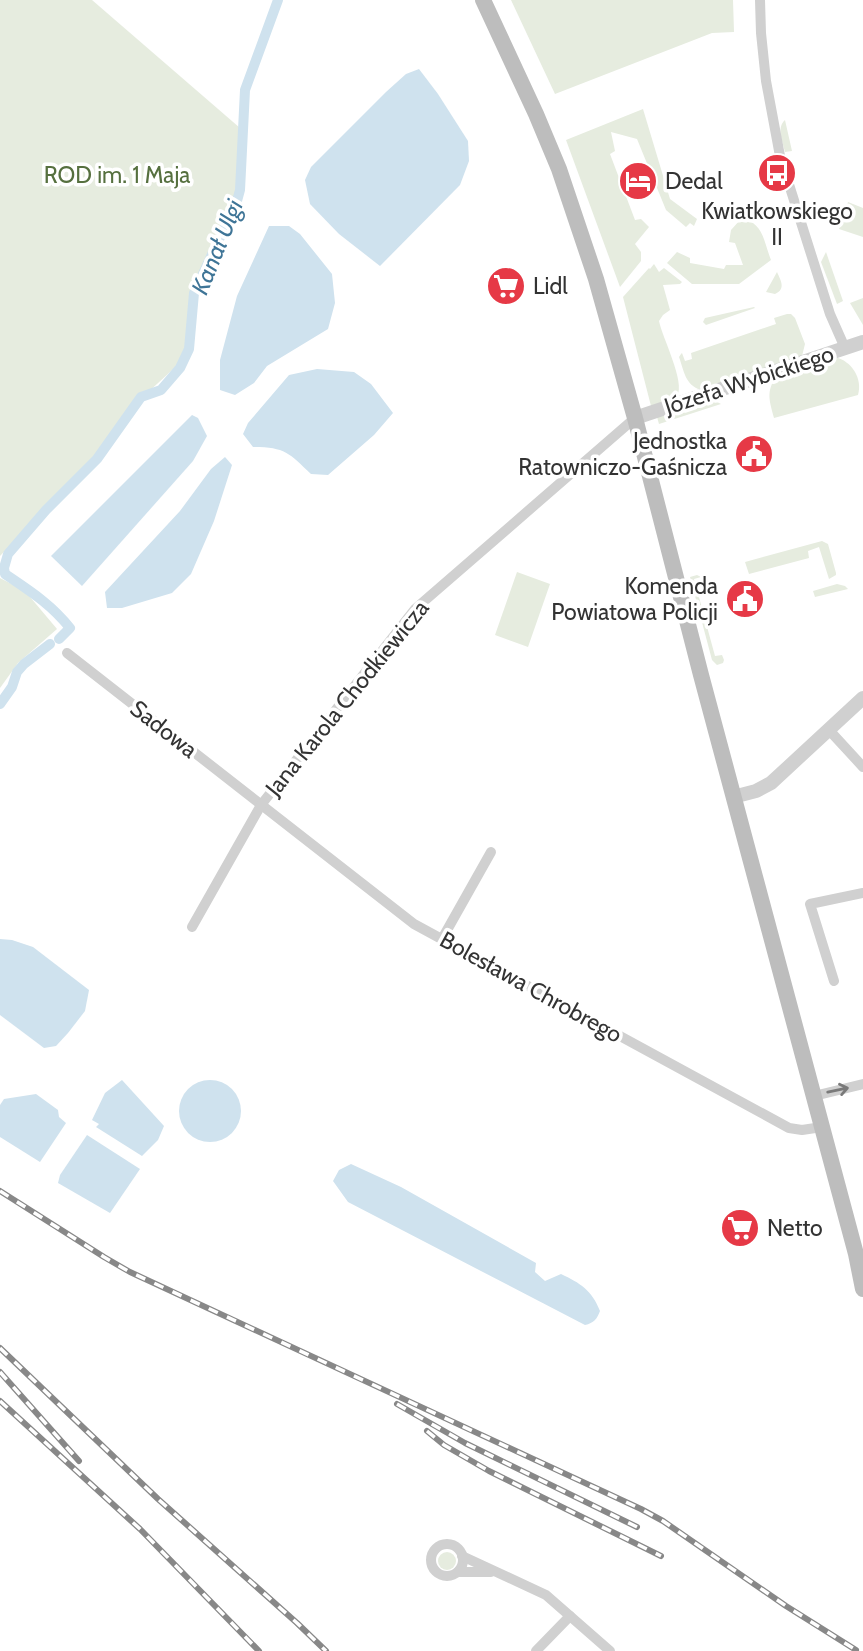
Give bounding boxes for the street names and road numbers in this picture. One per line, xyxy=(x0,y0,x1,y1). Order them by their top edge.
street label: Józefa Wybickiego xyxy=(660,339,837,421)
street label: Jana Karola Chodkiewicza xyxy=(259,594,435,802)
street label: Sadowa xyxy=(125,694,203,764)
street label: Bolesława Chrobrego xyxy=(435,925,627,1049)

